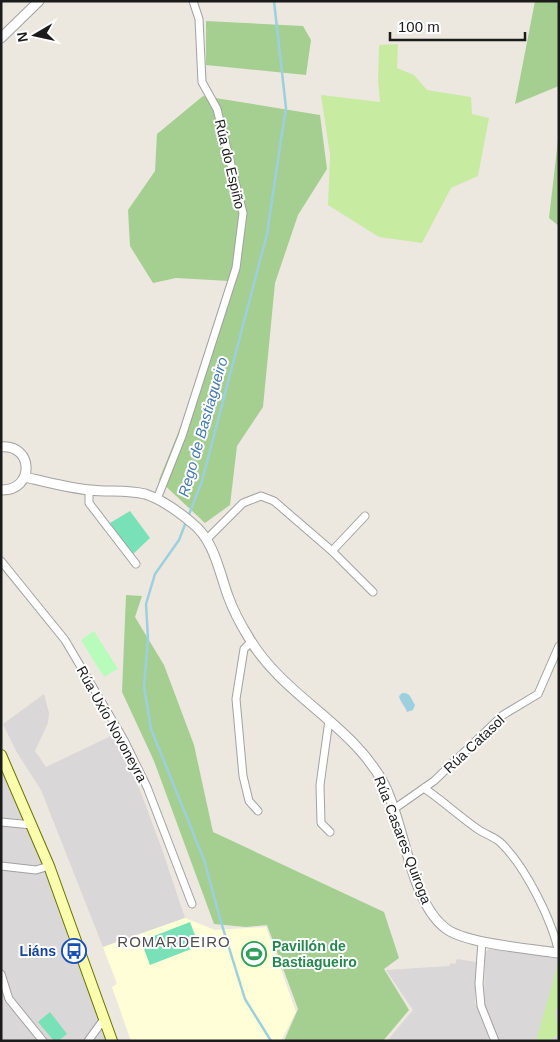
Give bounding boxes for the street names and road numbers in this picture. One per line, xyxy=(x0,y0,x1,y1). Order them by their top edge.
street label: Rúa do Espiño xyxy=(212,117,248,211)
street label: Rúa Uxío Novoneyra xyxy=(74,663,151,785)
street label: Rúa Catasol xyxy=(440,712,508,776)
street label: Rúa Casares Quiroga xyxy=(371,774,435,906)

